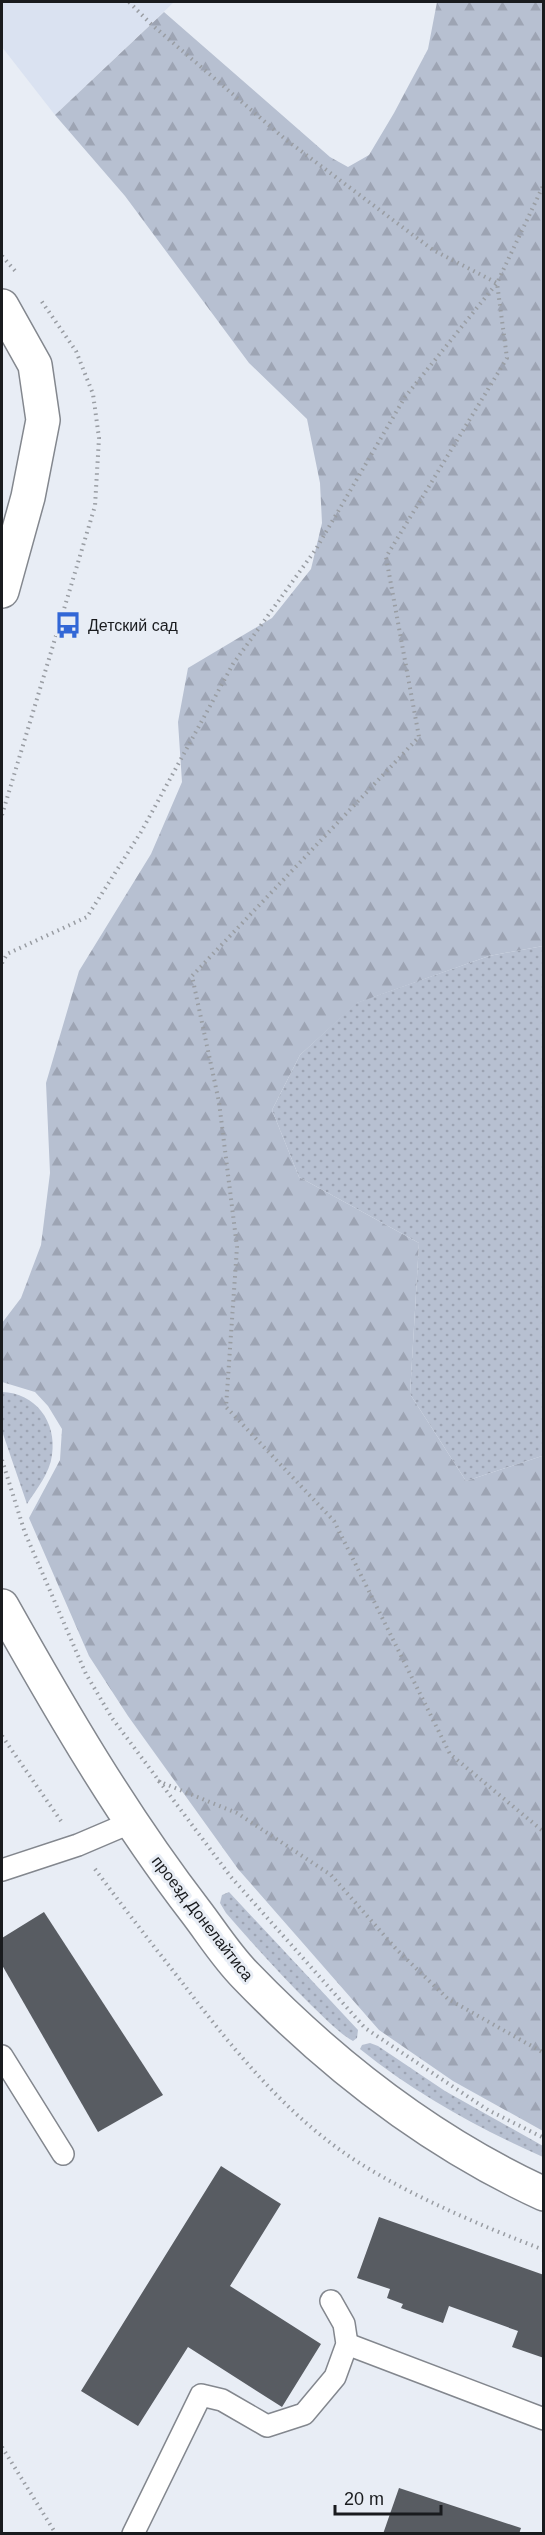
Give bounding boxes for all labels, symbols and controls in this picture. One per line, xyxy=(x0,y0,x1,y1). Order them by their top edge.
bus stop icon: Детский сад xyxy=(53,610,83,640)
place label: Детский сад xyxy=(88,617,179,634)
street label: проезд Донелайтиса xyxy=(149,1853,257,1984)
scale bar xyxy=(335,2478,442,2516)
text: 20 m xyxy=(344,2489,384,2509)

